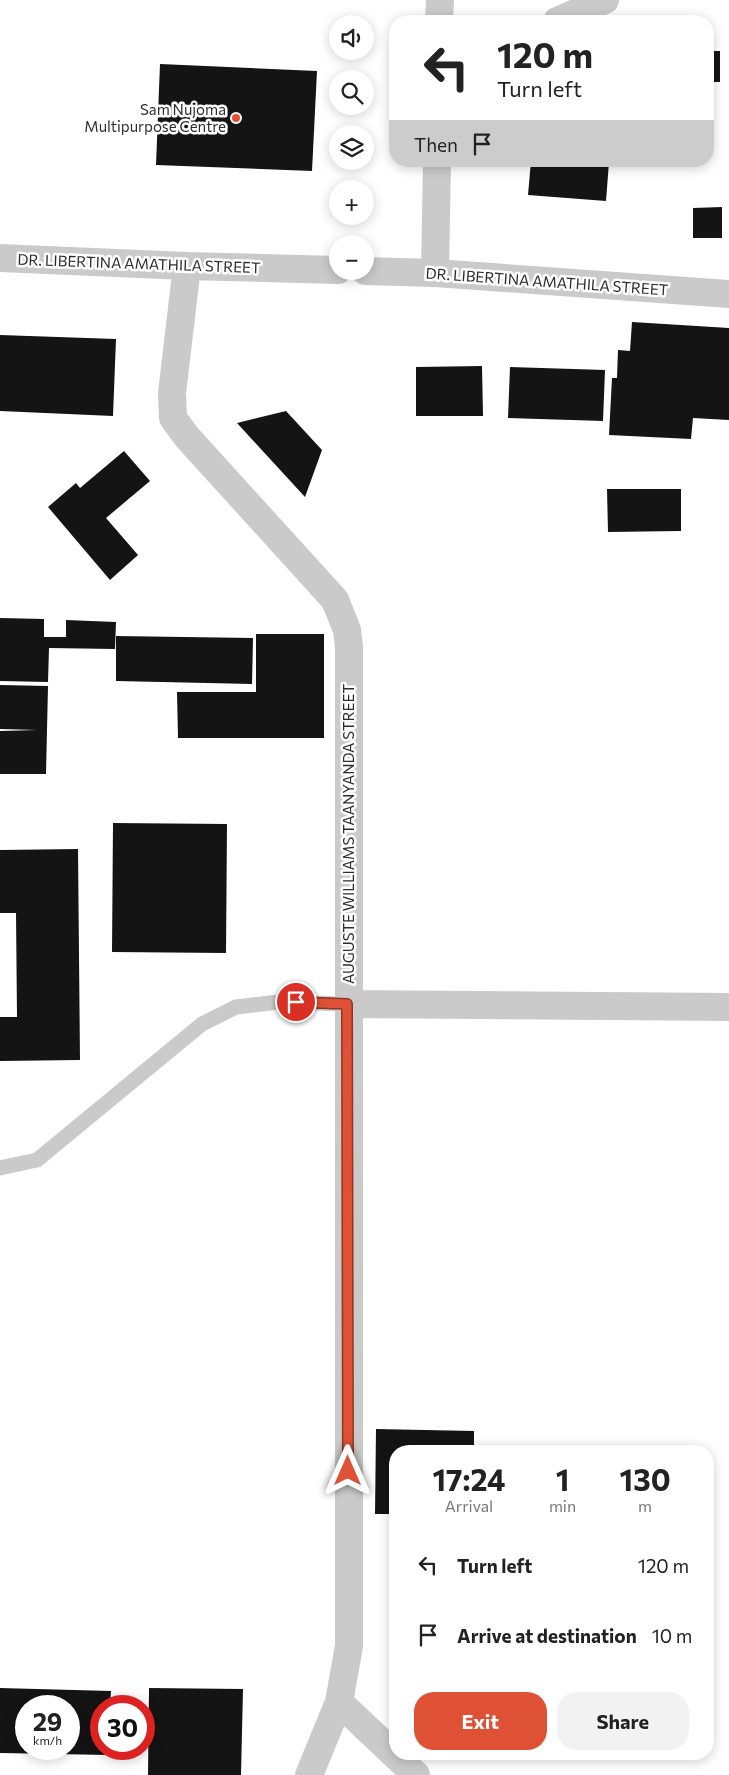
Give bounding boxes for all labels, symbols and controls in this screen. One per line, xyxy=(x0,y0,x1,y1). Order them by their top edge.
map controls xyxy=(329,15,374,280)
button: sound xyxy=(329,15,374,60)
text: 120 m xyxy=(497,32,593,75)
icon: left xyxy=(414,35,479,100)
button: search xyxy=(329,70,374,115)
text: Turn left xyxy=(497,75,582,102)
place label: Sam Nujoma Multipurpose Centre xyxy=(84,100,226,135)
marker: Sam Nujoma Multipurpose Centre xyxy=(230,112,242,124)
button: layers xyxy=(329,125,374,170)
icon: arrive xyxy=(468,130,496,158)
text: Then xyxy=(414,133,458,156)
button: + xyxy=(329,180,374,225)
button: − xyxy=(329,235,374,280)
street label: DR. LIBERTINA AMATHILA STREET xyxy=(17,250,261,276)
street label: DR. LIBERTINA AMATHILA STREET xyxy=(425,264,669,298)
street label: AUGUSTE WILLIAMS TAANYANDA STREET xyxy=(339,684,357,984)
pin xyxy=(275,981,317,1023)
icon: arrive xyxy=(282,988,310,1016)
position arrow xyxy=(321,1444,373,1496)
text: 17:24 xyxy=(432,1460,505,1497)
text: 1 xyxy=(556,1460,569,1497)
text: 130 xyxy=(620,1460,671,1497)
text: Arrival xyxy=(445,1496,493,1515)
text: min xyxy=(549,1496,576,1515)
text: m xyxy=(638,1496,652,1515)
icon: left xyxy=(414,1551,442,1579)
text: Turn left xyxy=(457,1554,532,1577)
text: 120 m xyxy=(638,1554,689,1577)
icon: arrive xyxy=(414,1621,442,1649)
text: Arrive at destination xyxy=(457,1624,637,1647)
text: 10 m xyxy=(652,1624,692,1647)
button: Exit xyxy=(414,1692,547,1750)
button: Share xyxy=(557,1692,689,1750)
speed limit sign: 30 xyxy=(90,1695,155,1760)
text: 29 xyxy=(33,1706,62,1736)
text: km/h xyxy=(33,1733,62,1747)

